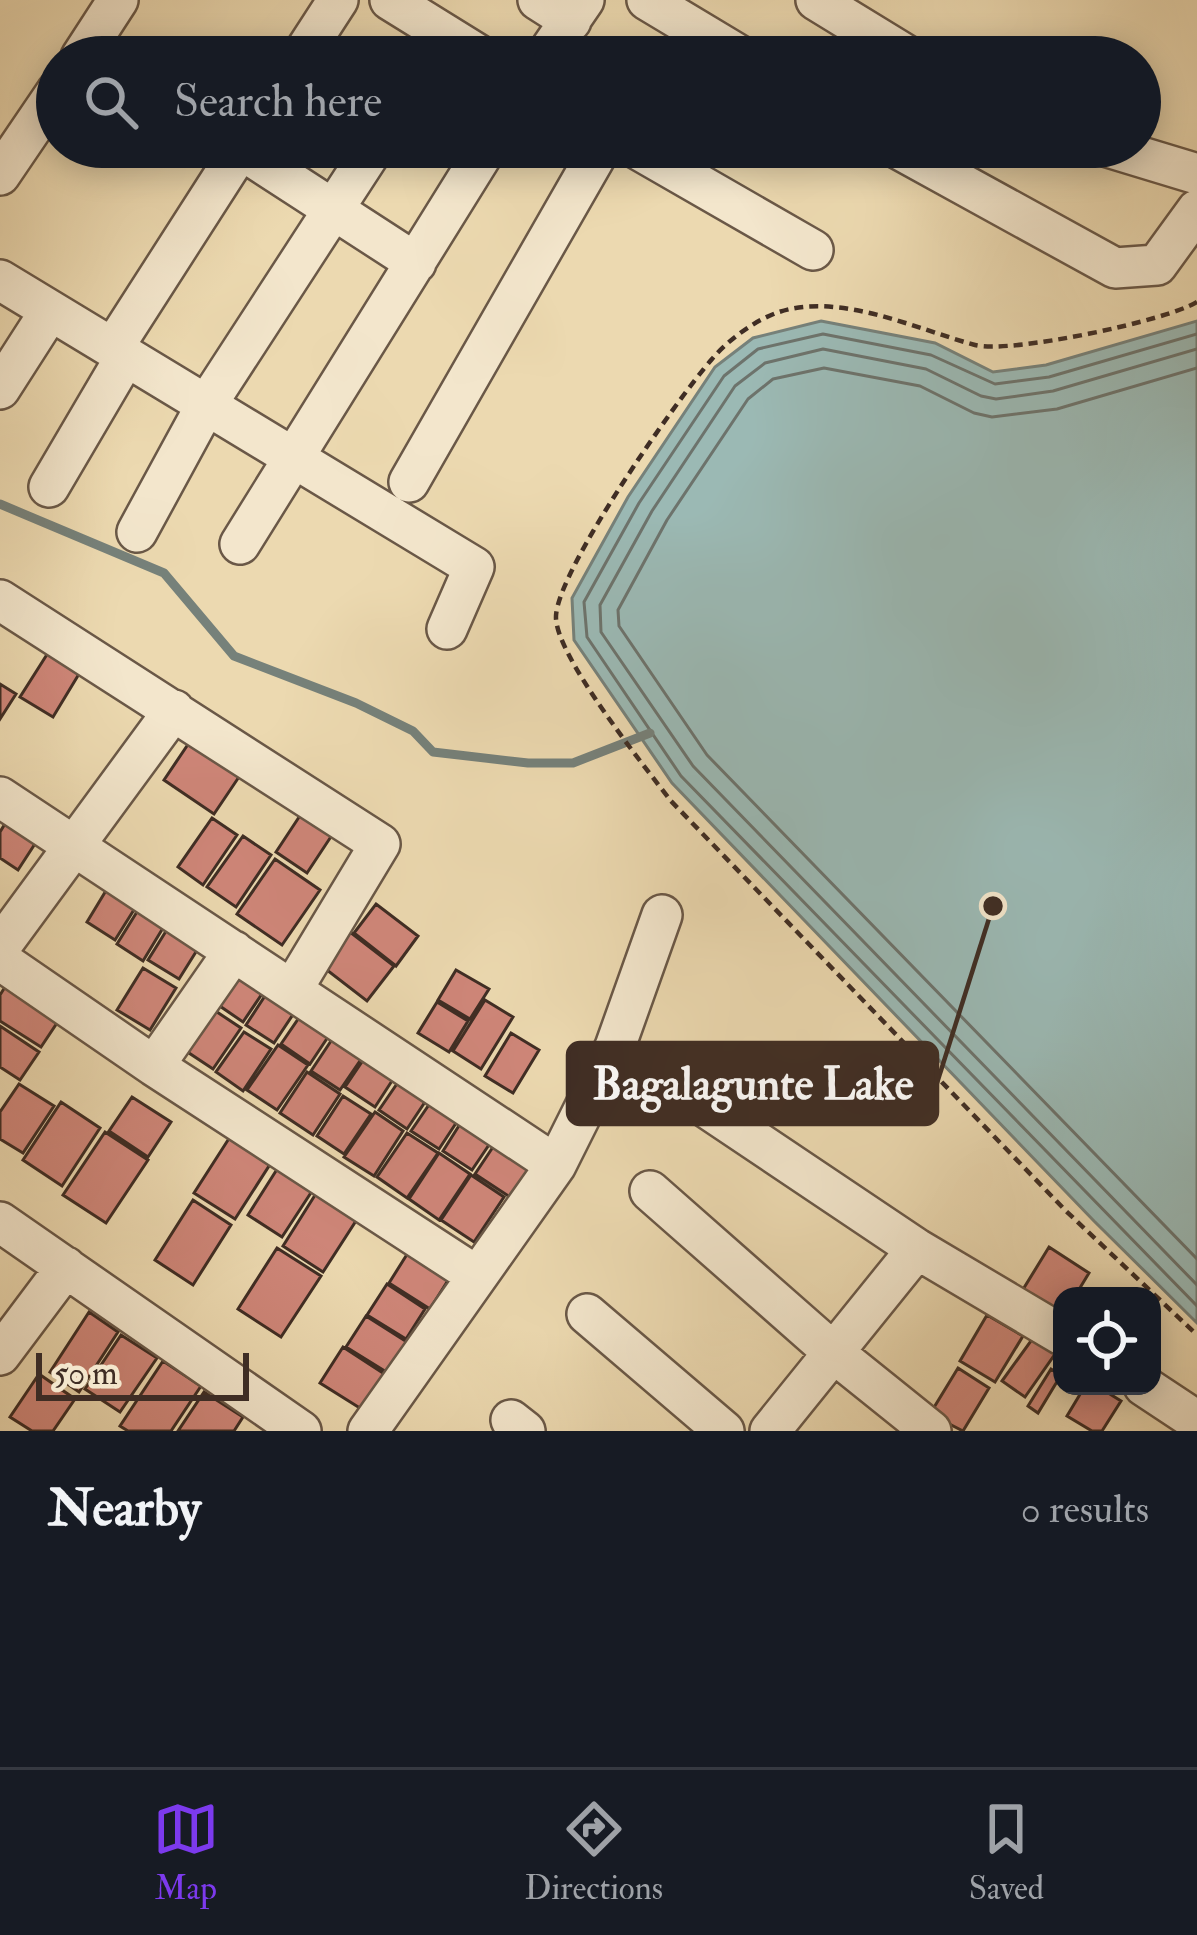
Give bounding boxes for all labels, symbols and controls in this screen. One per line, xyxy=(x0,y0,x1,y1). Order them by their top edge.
search box xyxy=(36,36,1161,168)
icon: search xyxy=(78,69,144,135)
text: Search here xyxy=(174,74,382,130)
callout: Bagalagunte Lake xyxy=(568,1043,937,1124)
text: Bagalagunte Lake xyxy=(592,1057,914,1113)
map controls xyxy=(1053,1287,1161,1395)
button: locate xyxy=(1053,1287,1161,1395)
scale bar xyxy=(36,1347,249,1400)
text: 50 m xyxy=(54,1353,118,1394)
text: Nearby xyxy=(48,1477,201,1541)
text: 0 results xyxy=(1021,1485,1149,1534)
tab: Map xyxy=(153,1796,219,1909)
tab: Directions xyxy=(525,1796,663,1909)
tab: Saved xyxy=(969,1796,1044,1909)

